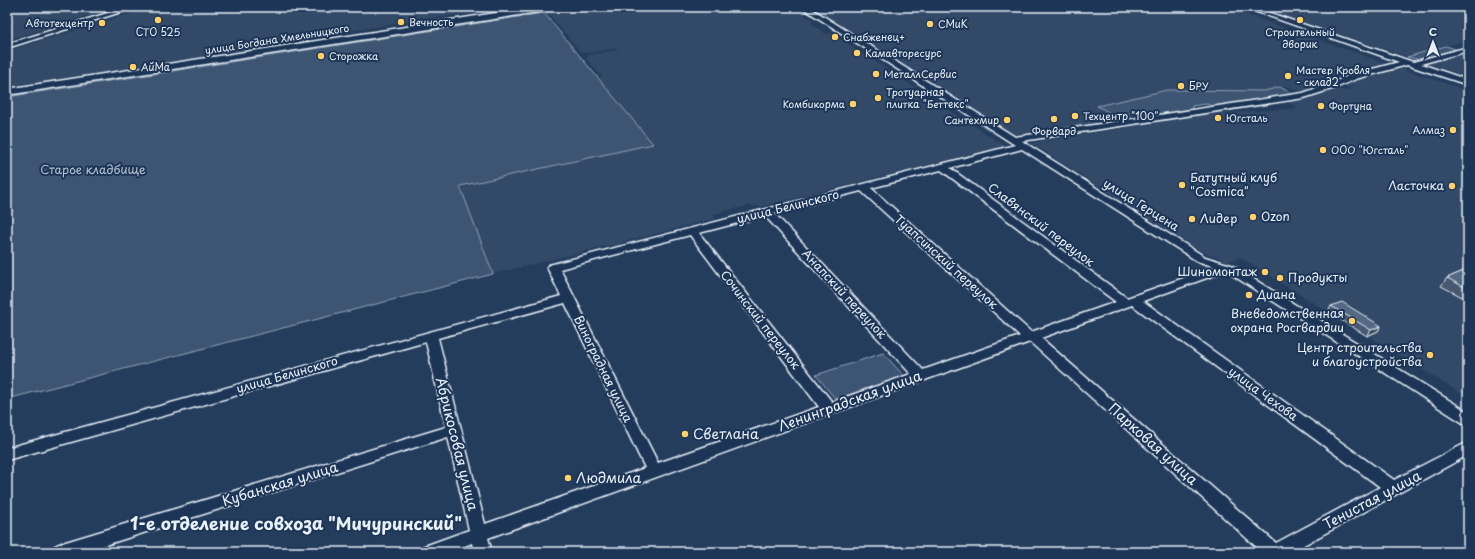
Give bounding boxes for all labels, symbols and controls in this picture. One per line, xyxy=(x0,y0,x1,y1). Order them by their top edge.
place label: Вечность xyxy=(409,14,453,29)
place label: Автотехцентр xyxy=(26,15,94,30)
marker: СТО 525 xyxy=(153,15,163,25)
marker: Строительный дворик xyxy=(1295,15,1305,25)
place label: СМиК xyxy=(938,16,968,31)
marker: Вечность xyxy=(396,17,406,27)
marker: Автотехцентр xyxy=(97,18,107,28)
marker: СМиК xyxy=(925,19,935,29)
street label: улица Богдана Хмельницкого xyxy=(204,20,350,57)
north arrow xyxy=(1413,22,1453,62)
text: С xyxy=(1429,23,1437,40)
place label: СТО 525 xyxy=(136,24,180,39)
place label: Строительный дворик xyxy=(1265,24,1335,51)
place label: Снабженец+ xyxy=(843,29,905,44)
marker: Снабженец+ xyxy=(830,32,840,42)
place label: Камавторесурс xyxy=(865,45,942,60)
place label: Сторожка xyxy=(329,48,379,63)
marker: Камавторесурс xyxy=(852,48,862,58)
marker: Сторожка xyxy=(316,51,326,61)
place label: АйМа xyxy=(141,59,171,74)
marker: АйМа xyxy=(128,62,138,72)
place label: Мастер Кровля - склад2 xyxy=(1296,62,1370,89)
place label: МеталлСервис xyxy=(884,66,957,81)
marker: МеталлСервис xyxy=(871,69,881,79)
marker: Мастер Кровля - склад2 xyxy=(1283,71,1293,81)
place label: БРУ xyxy=(1189,78,1208,93)
marker: БРУ xyxy=(1176,81,1186,91)
place label: Тротуарная плитка "Беттекс" xyxy=(886,84,969,111)
marker: Тротуарная плитка "Беттекс" xyxy=(873,93,883,103)
place label: Комбикорма xyxy=(783,96,846,111)
place label: Фортуна xyxy=(1329,98,1373,113)
marker: Комбикорма xyxy=(848,99,858,109)
marker: Фортуна xyxy=(1316,101,1326,111)
place label: Техцентр "100" xyxy=(1083,108,1158,123)
place label: Югсталь xyxy=(1226,110,1268,125)
marker: Техцентр "100" xyxy=(1070,111,1080,121)
place label: Сантехмир xyxy=(944,112,999,127)
marker: Югсталь xyxy=(1213,113,1223,123)
marker: Форвард xyxy=(1049,114,1059,124)
marker: Сантехмир xyxy=(1002,115,1012,125)
place label: Алмаз xyxy=(1412,122,1445,137)
place label: Форвард xyxy=(1032,123,1076,138)
marker: Алмаз xyxy=(1448,125,1458,135)
place label: ООО "Югсталь" xyxy=(1331,142,1408,157)
marker: ООО "Югсталь" xyxy=(1318,145,1328,155)
park label: Старое кладбище xyxy=(40,160,146,178)
place label: Батутный клуб "Cosmica" xyxy=(1190,168,1277,200)
street label: улица Герцена xyxy=(1100,174,1183,235)
place label: Ласточка xyxy=(1388,176,1444,194)
street label: Славянский переулок xyxy=(985,178,1099,271)
marker: Батутный клуб "Cosmica" xyxy=(1177,180,1187,190)
marker: Ласточка xyxy=(1447,181,1457,191)
street label: улица Белинского xyxy=(735,185,841,227)
place label: Ozon xyxy=(1261,207,1290,225)
place label: Лидер xyxy=(1200,209,1237,227)
street label: Туапсинский переулок xyxy=(891,210,1003,313)
marker: Ozon xyxy=(1248,212,1258,222)
marker: Лидер xyxy=(1187,214,1197,224)
street label: Анапский переулок xyxy=(798,245,892,343)
place label: Шиномонтаж xyxy=(1178,262,1257,280)
street label: Сочинский переулок xyxy=(716,266,806,373)
marker: Шиномонтаж xyxy=(1260,267,1270,277)
place label: Продукты xyxy=(1288,268,1347,286)
marker: Продукты xyxy=(1275,273,1285,283)
place label: Диана xyxy=(1256,285,1296,303)
marker: Диана xyxy=(1244,290,1254,300)
place label: Вневедомственная охрана Росгвардии xyxy=(1230,304,1344,336)
street label: Виноградная улица xyxy=(570,312,638,425)
marker: Вневедомственная охрана Росгвардии xyxy=(1347,316,1357,326)
place label: Центр строительства и благоустройства xyxy=(1297,338,1422,370)
marker: Центр строительства и благоустройства xyxy=(1425,350,1435,360)
street label: улица Белинского xyxy=(234,351,340,397)
street label: улица Чехова xyxy=(1225,362,1302,425)
street label: Ленинградская улица xyxy=(775,365,925,436)
street label: Абрикосовая улица xyxy=(431,375,484,513)
street label: Парковая улица xyxy=(1104,398,1203,490)
place label: Светлана xyxy=(693,423,759,444)
marker: Светлана xyxy=(680,429,690,439)
street label: Кубанская улица xyxy=(219,456,341,511)
street label: Тенистая улица xyxy=(1319,465,1425,534)
place label: Людмила xyxy=(576,467,642,488)
marker: Людмила xyxy=(563,473,573,483)
district label: 1-е отделение совхоза "Мичуринский" xyxy=(130,510,462,536)

